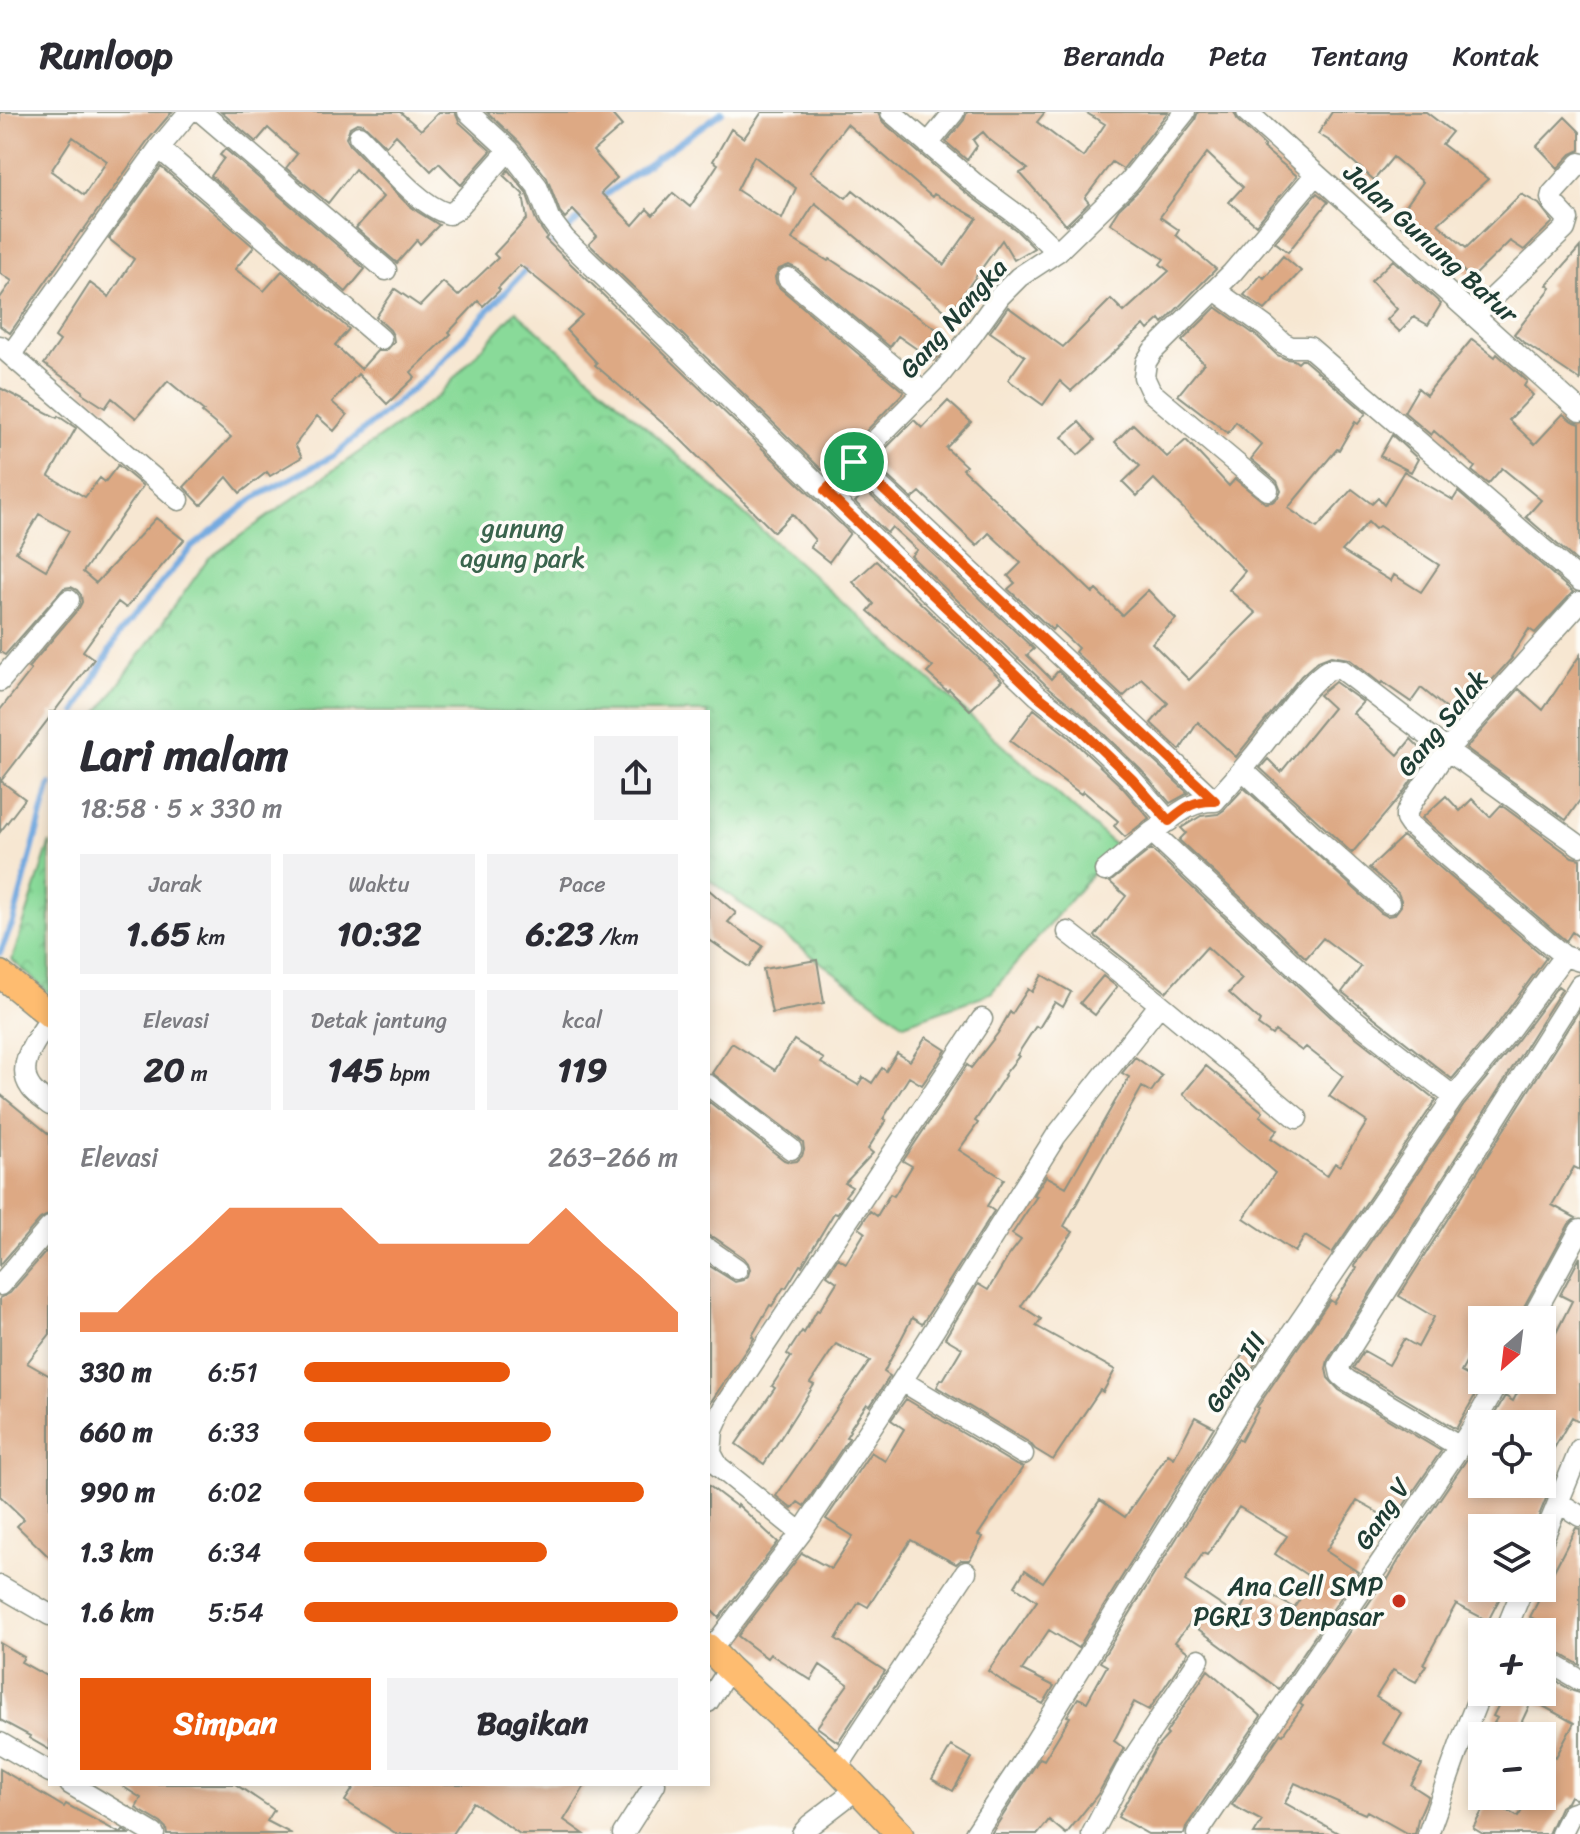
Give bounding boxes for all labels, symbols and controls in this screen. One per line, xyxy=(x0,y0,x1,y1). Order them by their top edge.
text: Runloop xyxy=(40,22,173,89)
text: Beranda xyxy=(1063,31,1165,80)
text: Peta xyxy=(1209,31,1266,80)
text: Tentang xyxy=(1310,31,1408,80)
text: Kontak xyxy=(1452,31,1540,80)
street label: Jalan Gunung Batur xyxy=(1332,151,1530,336)
street label: Gang Nangka xyxy=(887,247,1019,389)
pin xyxy=(820,428,888,496)
icon: arrive xyxy=(832,440,876,484)
park label: gunung agung park xyxy=(460,505,586,581)
street label: Gang Salak xyxy=(1384,659,1500,787)
text: Lari malam xyxy=(80,716,288,794)
button: share xyxy=(594,736,678,820)
text: 18:58 · 5 × 330 m xyxy=(80,785,282,831)
text: Jarak xyxy=(149,865,202,904)
text: Waktu xyxy=(348,865,410,904)
text: Pace xyxy=(559,865,606,904)
text: 1.65 xyxy=(126,904,191,964)
text: 10:32 xyxy=(337,904,421,964)
text: 6:23 xyxy=(526,904,594,964)
text: km xyxy=(191,918,225,957)
text: /km xyxy=(594,918,639,957)
text: Elevasi xyxy=(143,1001,209,1040)
text: Detak jantung xyxy=(311,1001,447,1040)
text: kcal xyxy=(562,1001,602,1040)
text: 20 xyxy=(144,1040,185,1100)
text: 145 xyxy=(328,1040,384,1100)
text: 119 xyxy=(557,1040,607,1100)
text: m xyxy=(185,1054,208,1093)
text: bpm xyxy=(384,1054,430,1093)
text: Elevasi xyxy=(80,1134,158,1180)
text: 263–266 m xyxy=(548,1134,678,1180)
north arrow xyxy=(1468,1306,1556,1394)
map controls xyxy=(1468,1306,1556,1810)
street label: Gang III xyxy=(1191,1322,1279,1422)
text: 330 m xyxy=(80,1349,152,1395)
text: 6:51 xyxy=(208,1349,258,1395)
text: 660 m xyxy=(80,1409,153,1455)
text: 6:33 xyxy=(208,1409,259,1455)
button: locate xyxy=(1468,1410,1556,1498)
street label: Gang V xyxy=(1341,1467,1424,1559)
text: 990 m xyxy=(80,1469,155,1515)
text: 6:02 xyxy=(208,1469,262,1515)
button: layers xyxy=(1468,1514,1556,1602)
text: 1.3 km xyxy=(80,1529,154,1575)
text: 6:34 xyxy=(208,1529,261,1575)
place label: Ana Cell SMP PGRI 3 Denpasar xyxy=(1193,1563,1384,1639)
text: 1.6 km xyxy=(80,1589,154,1635)
text: 5:54 xyxy=(208,1589,264,1635)
marker: Ana Cell SMP PGRI 3 Denpasar xyxy=(1390,1592,1408,1610)
button: + xyxy=(1468,1618,1556,1706)
button: Simpan xyxy=(80,1678,371,1770)
button: Bagikan xyxy=(387,1678,678,1770)
button: − xyxy=(1468,1722,1556,1810)

